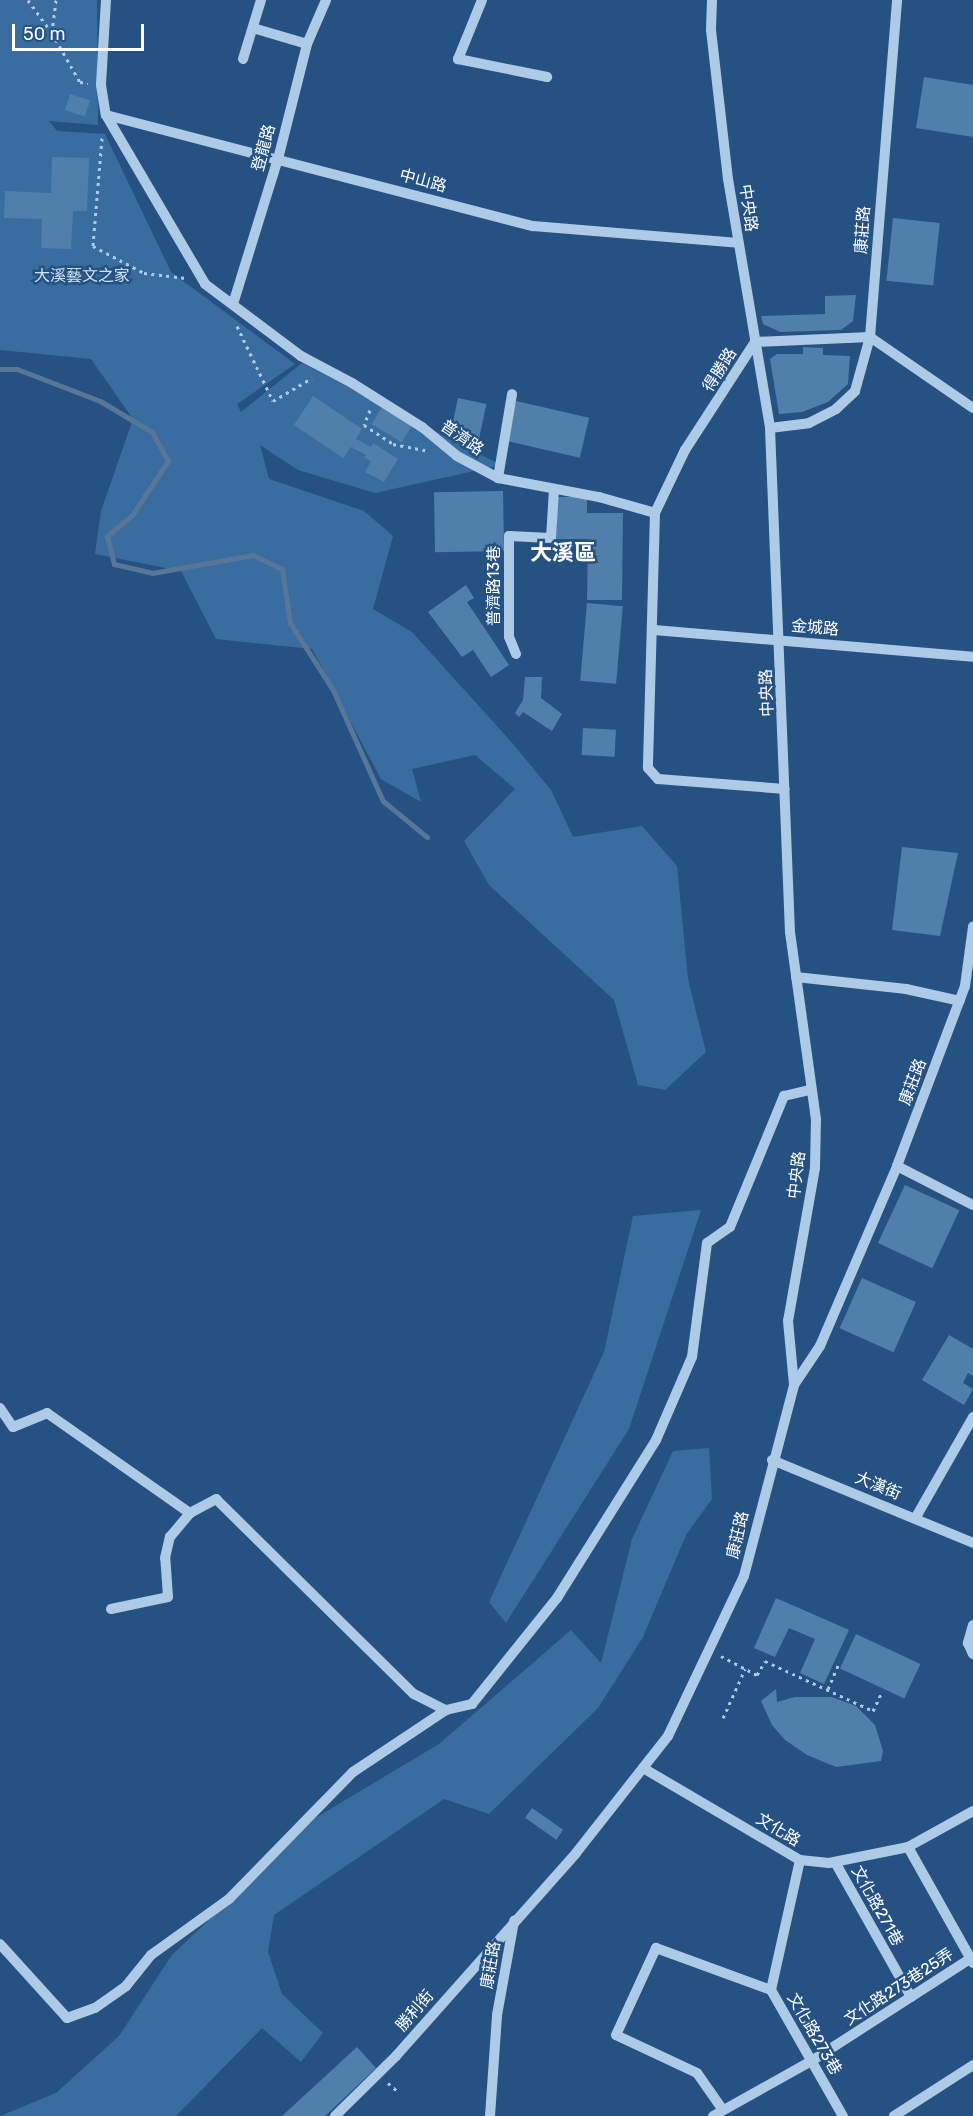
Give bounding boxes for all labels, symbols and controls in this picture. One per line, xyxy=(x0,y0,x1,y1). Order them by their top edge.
scale bar xyxy=(15,12,147,50)
text: 50 m xyxy=(23,23,66,45)
street label: 登龍路 xyxy=(249,122,279,174)
street label: 中山路 xyxy=(397,166,449,196)
street label: 中央路 xyxy=(735,183,761,233)
street label: 康莊路 xyxy=(852,205,874,255)
park label: 大溪藝文之家 xyxy=(34,266,130,286)
street label: 得勝路 xyxy=(699,345,741,395)
street label: 普濟路 xyxy=(437,416,487,460)
district label: 大溪區 xyxy=(530,540,596,566)
street label: 普濟路13巷 xyxy=(484,546,504,626)
street label: 金城路 xyxy=(790,616,840,640)
street label: 中央路 xyxy=(757,669,777,717)
street label: 康莊路 xyxy=(895,1056,931,1108)
street label: 中央路 xyxy=(785,1150,809,1200)
street label: 大漢街 xyxy=(852,1468,904,1504)
street label: 康莊路 xyxy=(723,1509,753,1561)
street label: 文化路 xyxy=(752,1809,804,1851)
street label: 文化路271巷 xyxy=(847,1863,907,1949)
street label: 康莊路 xyxy=(477,1940,505,1990)
street label: 文化路273巷25弄 xyxy=(841,1945,957,2029)
street label: 勝利街 xyxy=(392,1987,438,2035)
street label: 文化路273巷 xyxy=(783,1990,845,2078)

